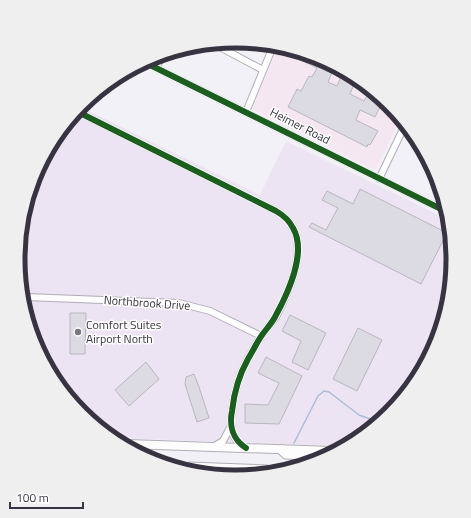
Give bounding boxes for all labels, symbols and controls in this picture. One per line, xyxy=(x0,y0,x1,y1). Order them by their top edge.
street label: Heimer Road xyxy=(267,102,334,149)
street label: Northbrook Drive xyxy=(103,290,191,315)
place label: Comfort Suites Airport North xyxy=(86,315,162,348)
marker: Comfort Suites Airport North xyxy=(73,327,83,337)
scale bar xyxy=(10,484,83,510)
text: 100 m xyxy=(16,488,49,507)

